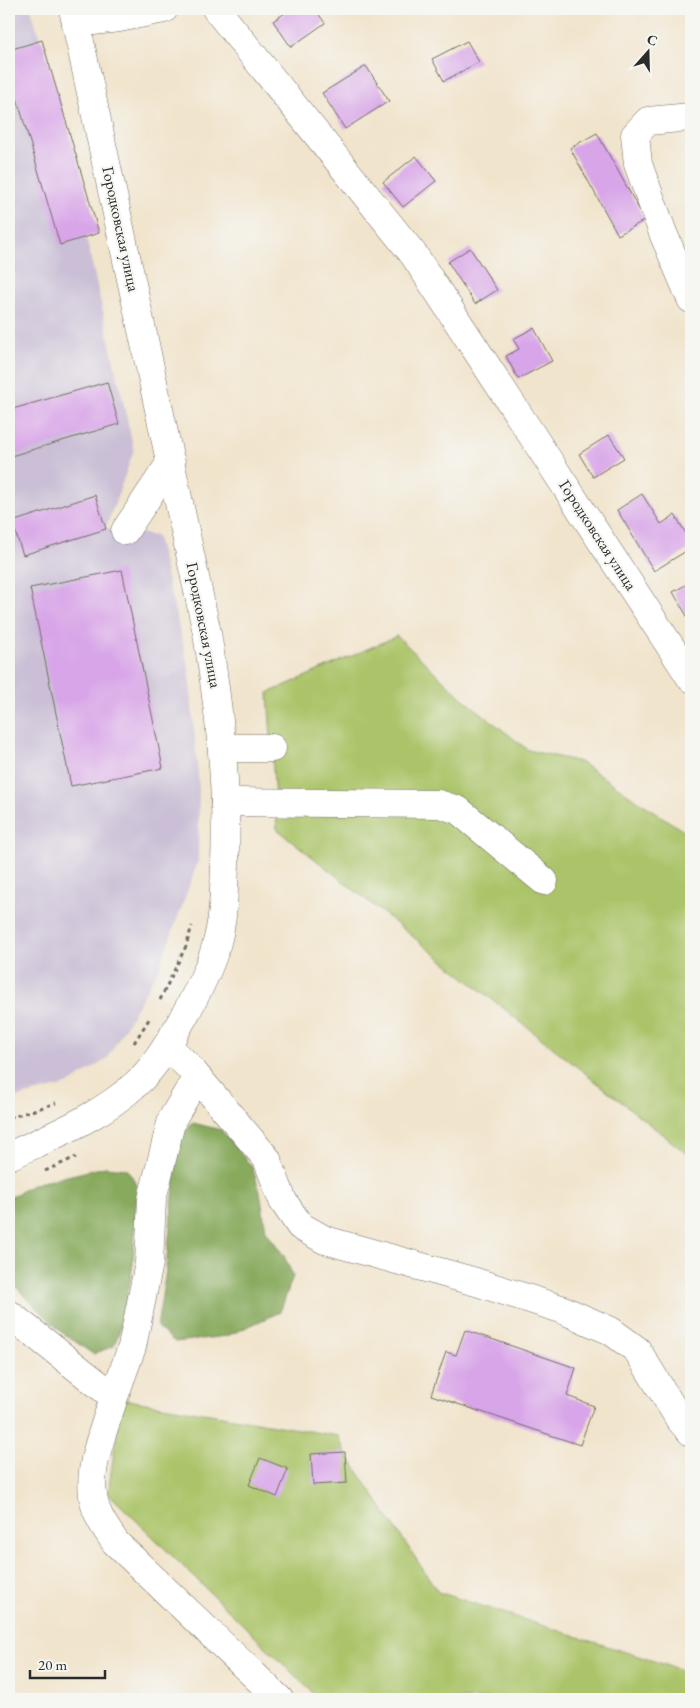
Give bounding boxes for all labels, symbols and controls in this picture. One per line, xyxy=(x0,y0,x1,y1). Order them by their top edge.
north arrow xyxy=(622,28,672,78)
text: С xyxy=(645,30,660,50)
street label: Городковская улица xyxy=(97,164,145,294)
street label: Городковская улица xyxy=(554,476,642,595)
street label: Городковская улица xyxy=(182,560,227,690)
scale bar xyxy=(30,1648,105,1680)
text: 20 m xyxy=(38,1655,67,1674)

